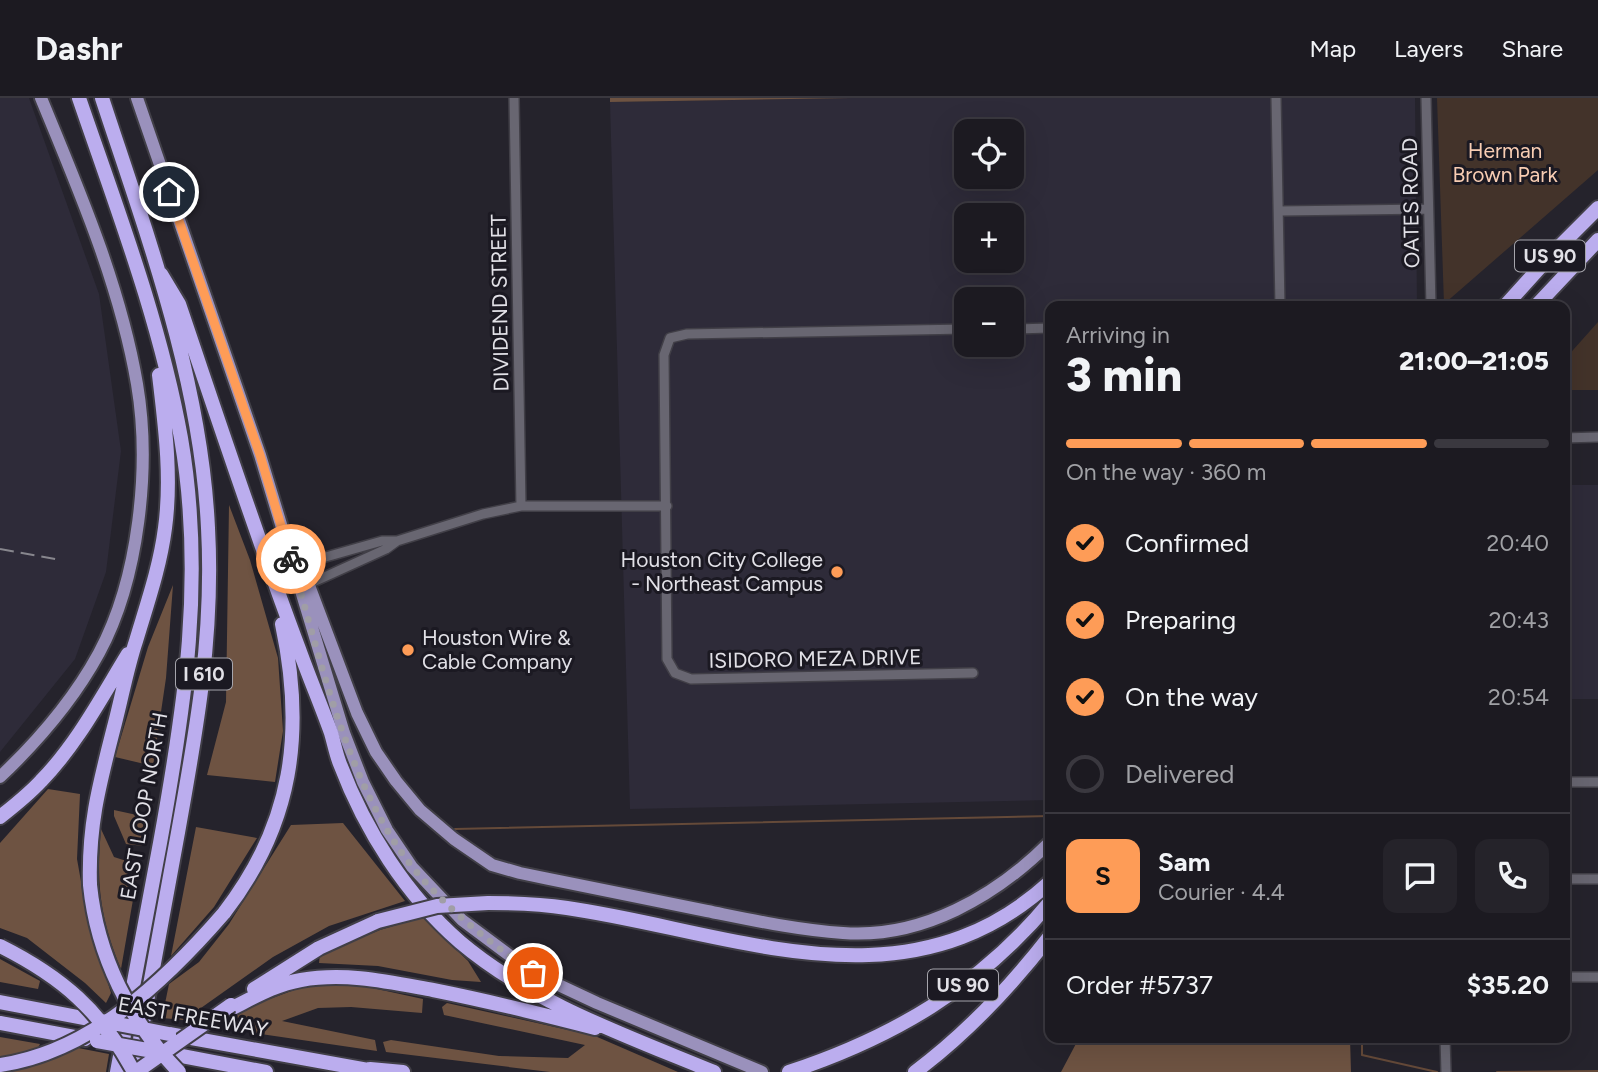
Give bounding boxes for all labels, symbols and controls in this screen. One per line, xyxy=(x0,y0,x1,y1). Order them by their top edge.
text: Dashr xyxy=(35,29,122,68)
text: Map xyxy=(1309,34,1356,63)
text: Layers xyxy=(1394,34,1463,63)
text: Share xyxy=(1501,34,1563,63)
map controls xyxy=(954,119,1024,357)
button: locate xyxy=(954,119,1024,189)
street label: OATES ROAD xyxy=(1397,138,1424,268)
park label: Herman Brown Park xyxy=(1452,138,1558,187)
pin xyxy=(139,162,199,222)
icon: home xyxy=(150,173,188,211)
button: + xyxy=(954,203,1024,273)
street label: DIVIDEND STREET xyxy=(485,214,514,392)
road number: US 90 xyxy=(1515,240,1585,272)
button: − xyxy=(954,287,1024,357)
text: Arriving in xyxy=(1066,321,1170,349)
text: 21:00–21:05 xyxy=(1399,345,1549,377)
text: 3 min xyxy=(1066,347,1182,403)
text: On the way · 360 m xyxy=(1066,458,1266,486)
courier xyxy=(256,524,326,594)
icon: check xyxy=(1066,524,1104,562)
text: Confirmed xyxy=(1125,527,1249,559)
text: 20:40 xyxy=(1487,529,1549,557)
icon: bike xyxy=(272,540,310,578)
place label: Houston City College - Northeast Campus xyxy=(621,547,823,596)
marker: Houston City College - Northeast Campus xyxy=(829,564,845,580)
icon: check xyxy=(1066,601,1104,639)
text: Preparing xyxy=(1125,604,1236,636)
text: 20:43 xyxy=(1489,606,1549,634)
place label: Houston Wire & Cable Company xyxy=(422,625,572,674)
marker: Houston Wire & Cable Company xyxy=(400,642,416,658)
street label: ISIDORO MEZA DRIVE xyxy=(708,644,922,673)
road number: I 610 xyxy=(176,659,232,690)
icon: check xyxy=(1066,678,1104,716)
text: On the way xyxy=(1125,681,1258,713)
text: 20:54 xyxy=(1488,683,1549,711)
street label: EAST LOOP NORTH xyxy=(115,710,172,902)
text: Delivered xyxy=(1125,758,1234,790)
button: chat xyxy=(1383,839,1457,913)
button: phone xyxy=(1475,839,1549,913)
text: Sam xyxy=(1158,846,1210,878)
text: S xyxy=(1095,860,1111,892)
text: Courier · 4.4 xyxy=(1158,878,1285,906)
pin xyxy=(503,943,563,1003)
icon: bag xyxy=(514,954,552,992)
text: Order #5737 xyxy=(1066,969,1213,1001)
text: $35.20 xyxy=(1467,969,1549,1001)
road number: US 90 xyxy=(928,970,998,1000)
street label: EAST FREEWAY xyxy=(116,991,270,1042)

